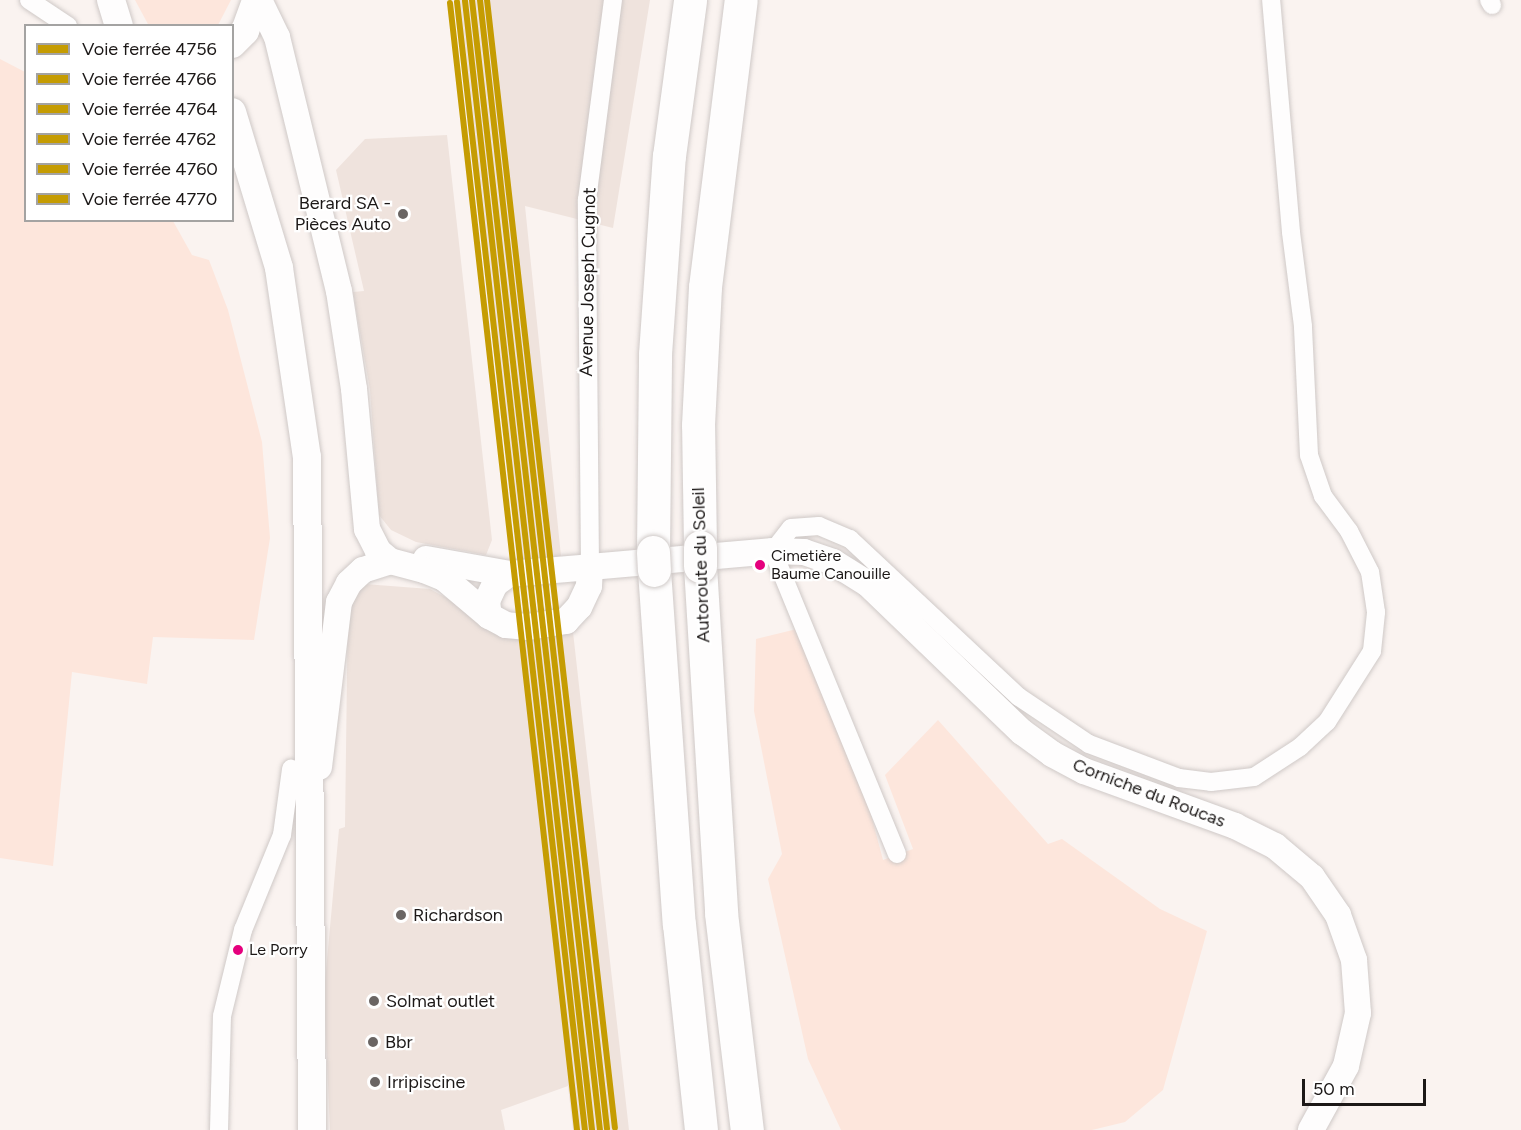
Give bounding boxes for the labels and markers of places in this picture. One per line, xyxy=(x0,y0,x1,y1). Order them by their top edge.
place label: Berard SA - Pièces Auto xyxy=(295,193,391,236)
marker: Berard SA - Pièces Auto xyxy=(396,207,410,221)
place label: Cimetière Baume Canouille xyxy=(771,546,890,584)
marker: Cimetière Baume Canouille xyxy=(754,559,766,571)
place label: Richardson xyxy=(413,904,503,926)
marker: Richardson xyxy=(394,908,408,922)
place label: Le Porry xyxy=(249,940,308,960)
marker: Le Porry xyxy=(232,944,244,956)
place label: Solmat outlet xyxy=(386,990,495,1012)
marker: Solmat outlet xyxy=(367,994,381,1008)
place label: Bbr xyxy=(385,1031,413,1053)
marker: Bbr xyxy=(366,1035,380,1049)
place label: Irripiscine xyxy=(387,1071,465,1093)
marker: Irripiscine xyxy=(368,1075,382,1089)

